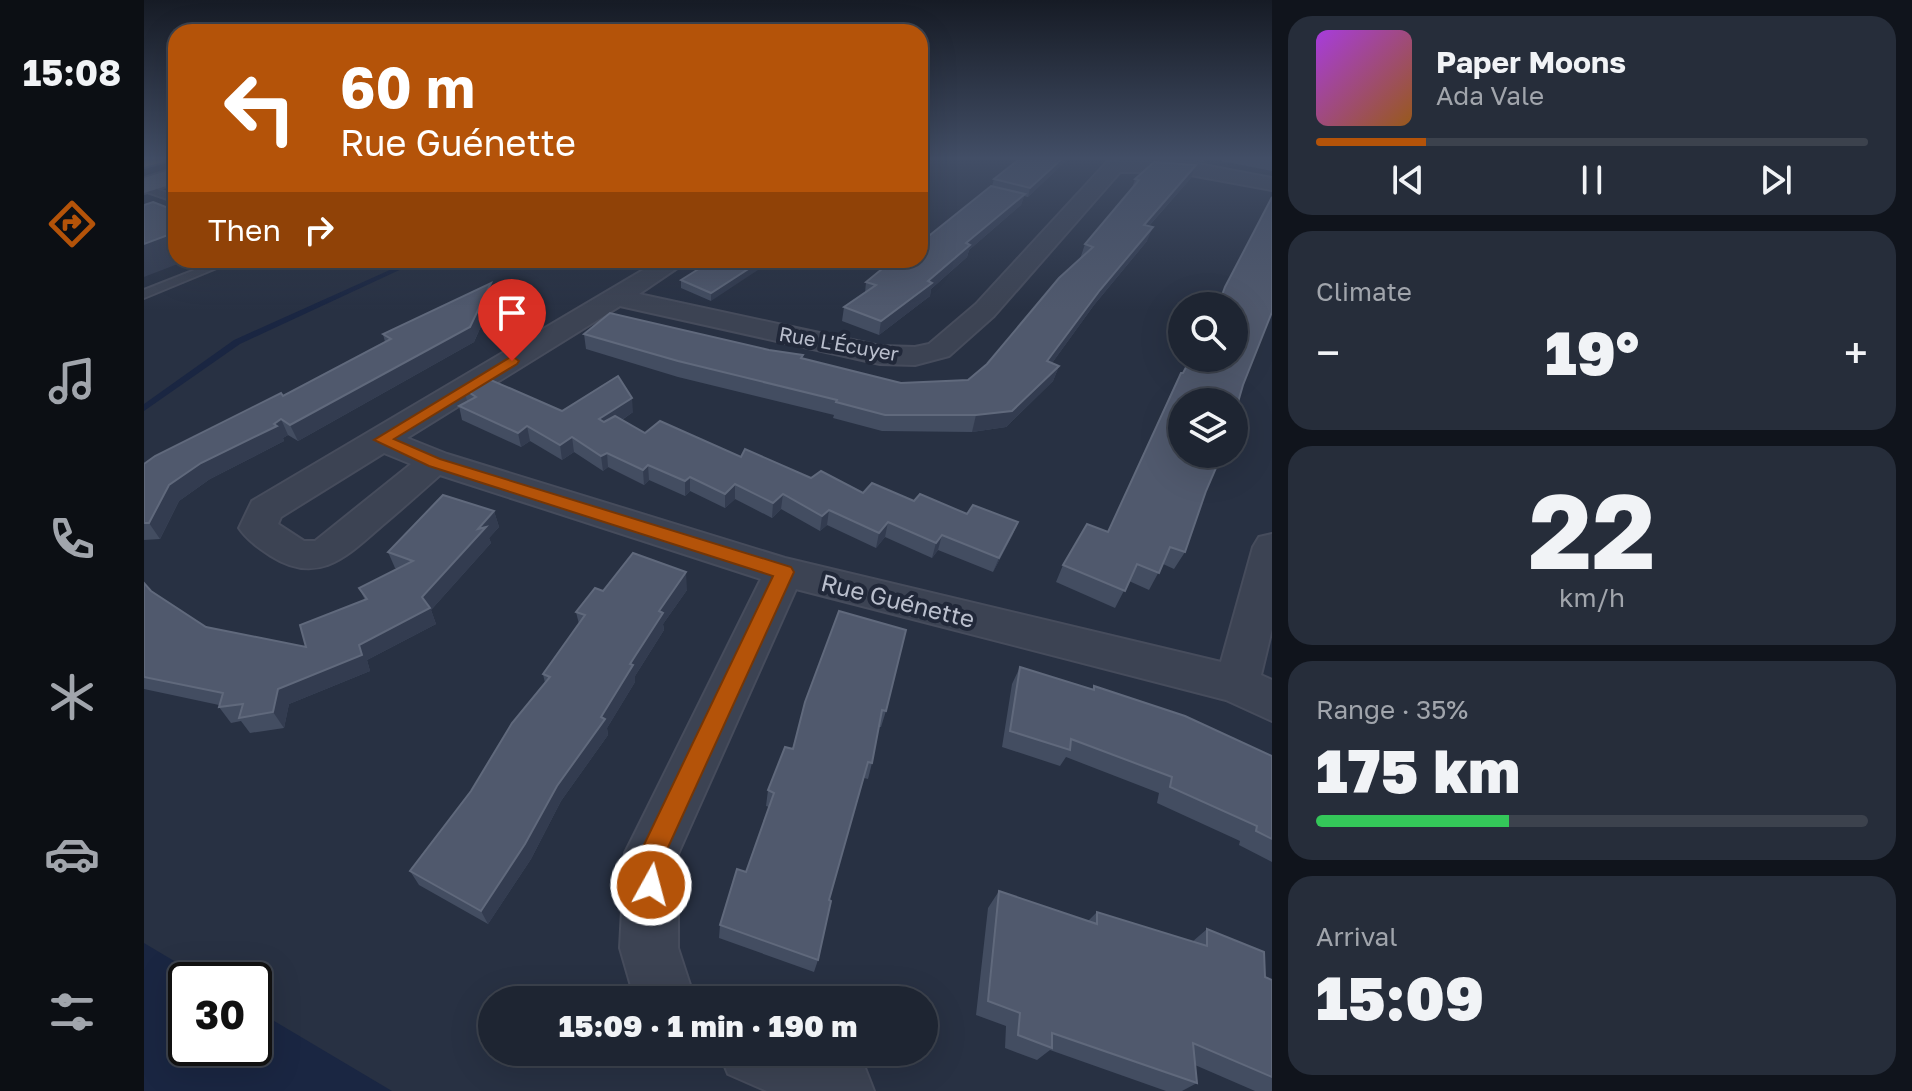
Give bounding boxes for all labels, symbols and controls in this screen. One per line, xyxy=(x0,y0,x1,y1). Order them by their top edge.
text: Paper Moons xyxy=(1436,44,1626,80)
text: 15:08 xyxy=(23,51,121,94)
text: 60 m xyxy=(340,53,475,120)
icon: left xyxy=(208,56,312,160)
text: Ada Vale xyxy=(1436,80,1544,111)
text: Rue Guénette xyxy=(340,121,576,164)
icon: previous xyxy=(1386,158,1430,202)
icon: pause xyxy=(1570,158,1614,202)
icon: next xyxy=(1754,158,1798,202)
icon: directions xyxy=(44,196,100,252)
icon: right xyxy=(297,208,341,252)
text: Then xyxy=(208,212,281,248)
text: Climate xyxy=(1316,276,1412,307)
pin xyxy=(478,279,546,361)
icon: arrive xyxy=(490,291,534,335)
map controls xyxy=(1168,292,1248,468)
button: search xyxy=(1168,292,1248,372)
text: 19° xyxy=(1545,316,1639,388)
street label: Rue L'Écuyer xyxy=(777,321,901,365)
text: − xyxy=(1316,326,1340,379)
text: + xyxy=(1844,326,1868,379)
icon: music xyxy=(44,353,100,409)
button: layers xyxy=(1168,388,1248,468)
text: 22 xyxy=(1529,467,1655,592)
icon: phone xyxy=(44,511,100,567)
street label: Rue Guénette xyxy=(818,567,978,633)
text: km/h xyxy=(1559,582,1625,613)
icon: climate xyxy=(44,669,100,725)
text: Range · 35% xyxy=(1316,694,1468,725)
text: 175 km xyxy=(1316,734,1520,806)
icon: car xyxy=(44,826,100,882)
position arrow xyxy=(609,843,693,927)
text: Arrival xyxy=(1316,921,1397,952)
text: 15:09 xyxy=(1316,961,1484,1033)
speed limit sign: 30 xyxy=(168,962,272,1066)
icon: filters xyxy=(44,984,100,1040)
text: 15:09 · 1 min · 190 m xyxy=(559,1008,857,1044)

